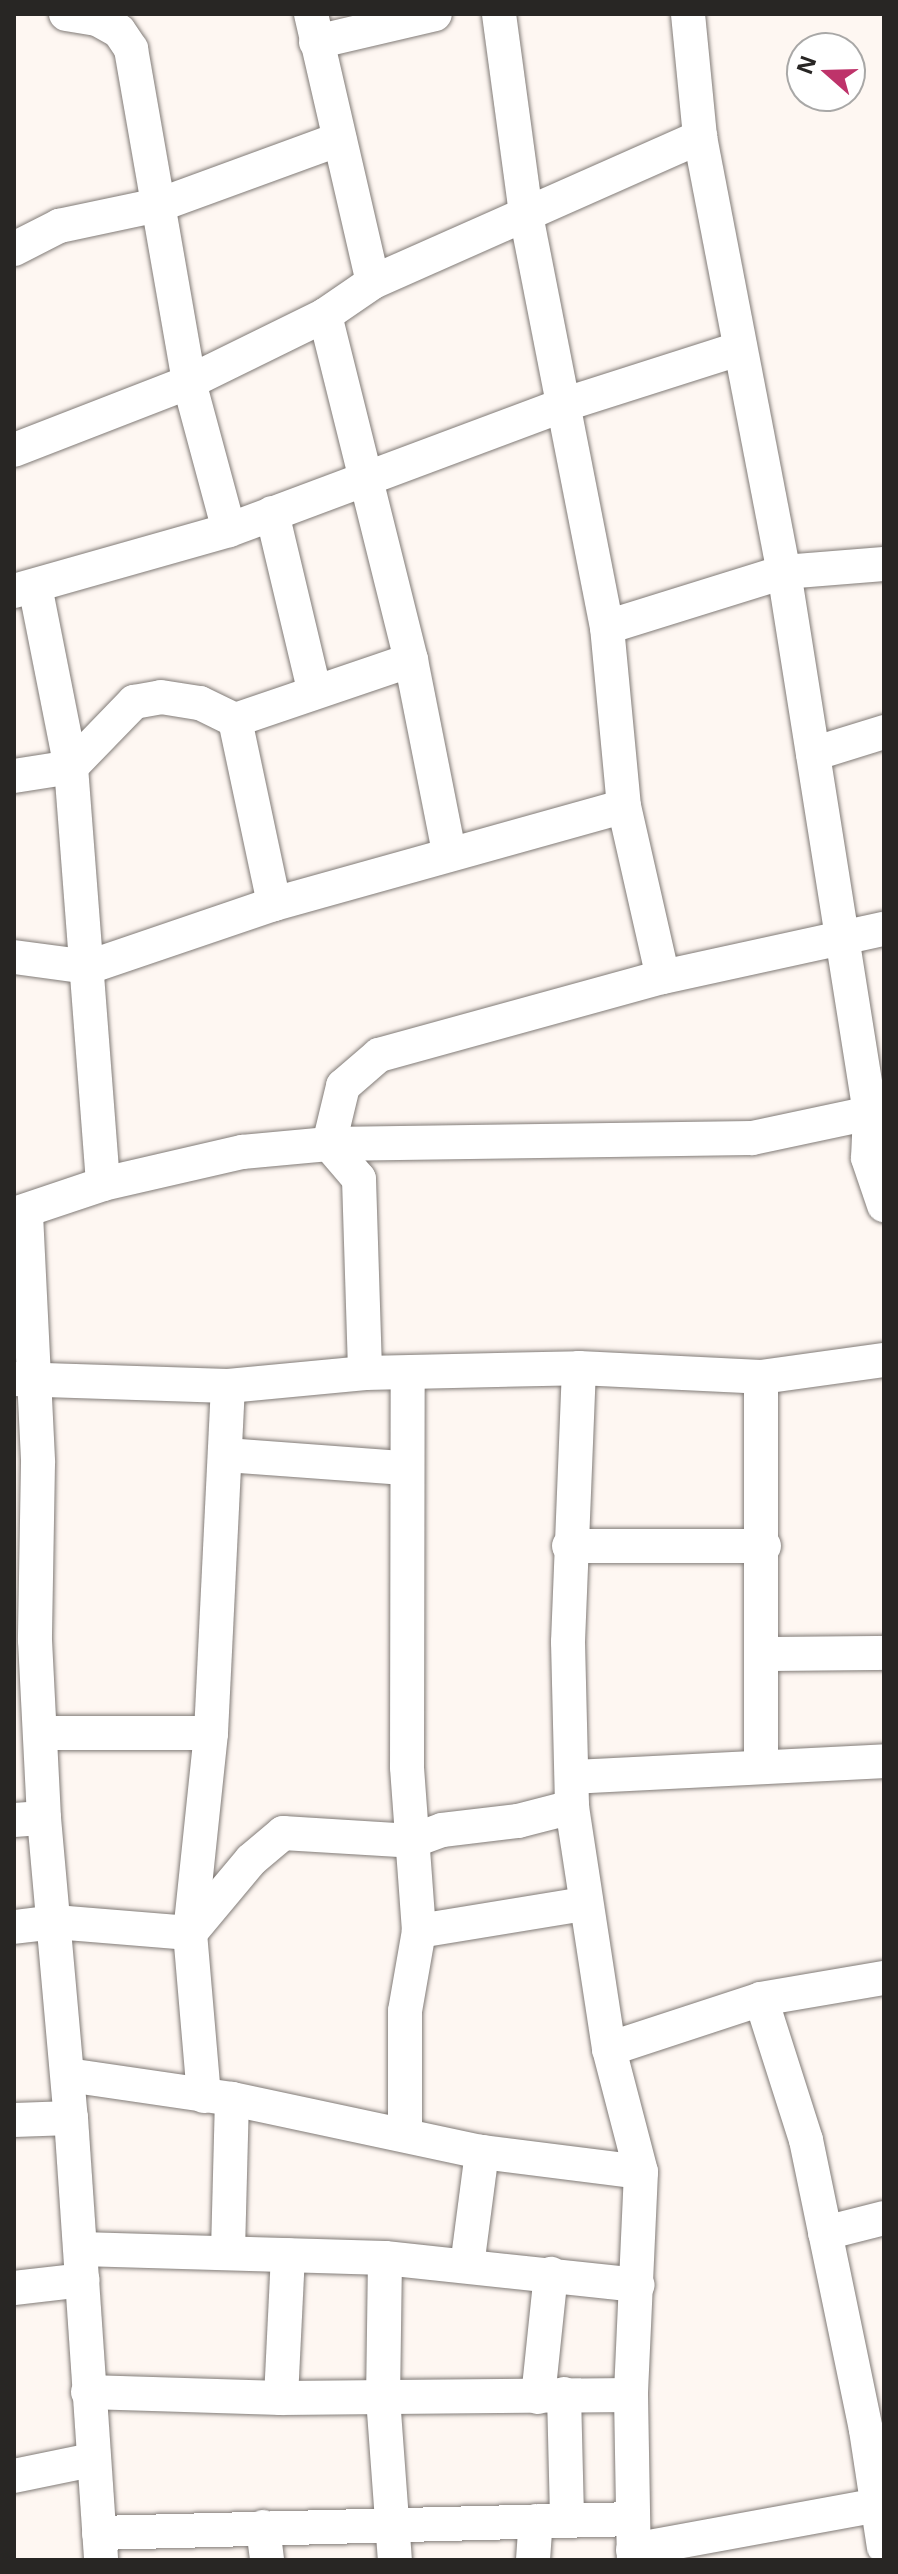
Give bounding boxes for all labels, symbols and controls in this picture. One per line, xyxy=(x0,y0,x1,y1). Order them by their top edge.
north arrow xyxy=(786,32,866,112)
text: N xyxy=(788,51,822,78)

